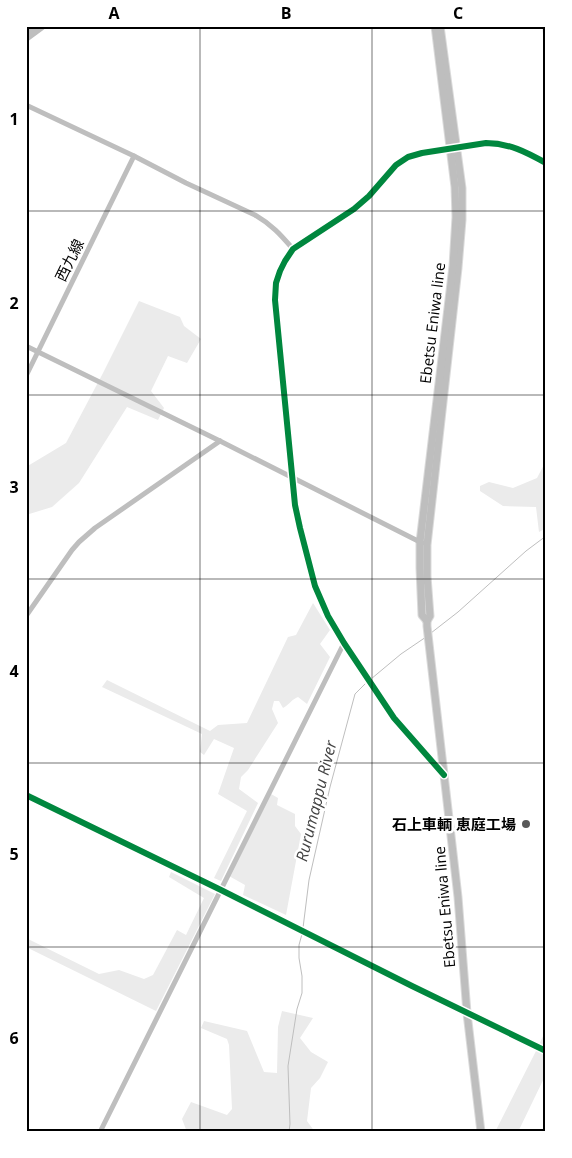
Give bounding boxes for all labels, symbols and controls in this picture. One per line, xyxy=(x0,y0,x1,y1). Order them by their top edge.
text: A xyxy=(108,2,120,24)
text: B xyxy=(281,2,291,24)
text: C xyxy=(453,2,463,24)
text: 1 xyxy=(9,108,19,130)
street label: 西九線 xyxy=(50,235,88,285)
street label: Ebetsu Eniwa line xyxy=(415,261,449,385)
text: 2 xyxy=(9,292,19,314)
text: 3 xyxy=(9,476,19,498)
text: 4 xyxy=(9,660,19,682)
water label: Rurumappu River xyxy=(290,738,342,864)
place label: 石上車輌 恵庭工場 xyxy=(392,814,516,834)
marker: 石上車輌 恵庭工場 xyxy=(520,818,532,830)
text: 5 xyxy=(9,843,19,865)
street label: Ebetsu Eniwa line xyxy=(429,845,459,969)
text: 6 xyxy=(9,1027,19,1049)

